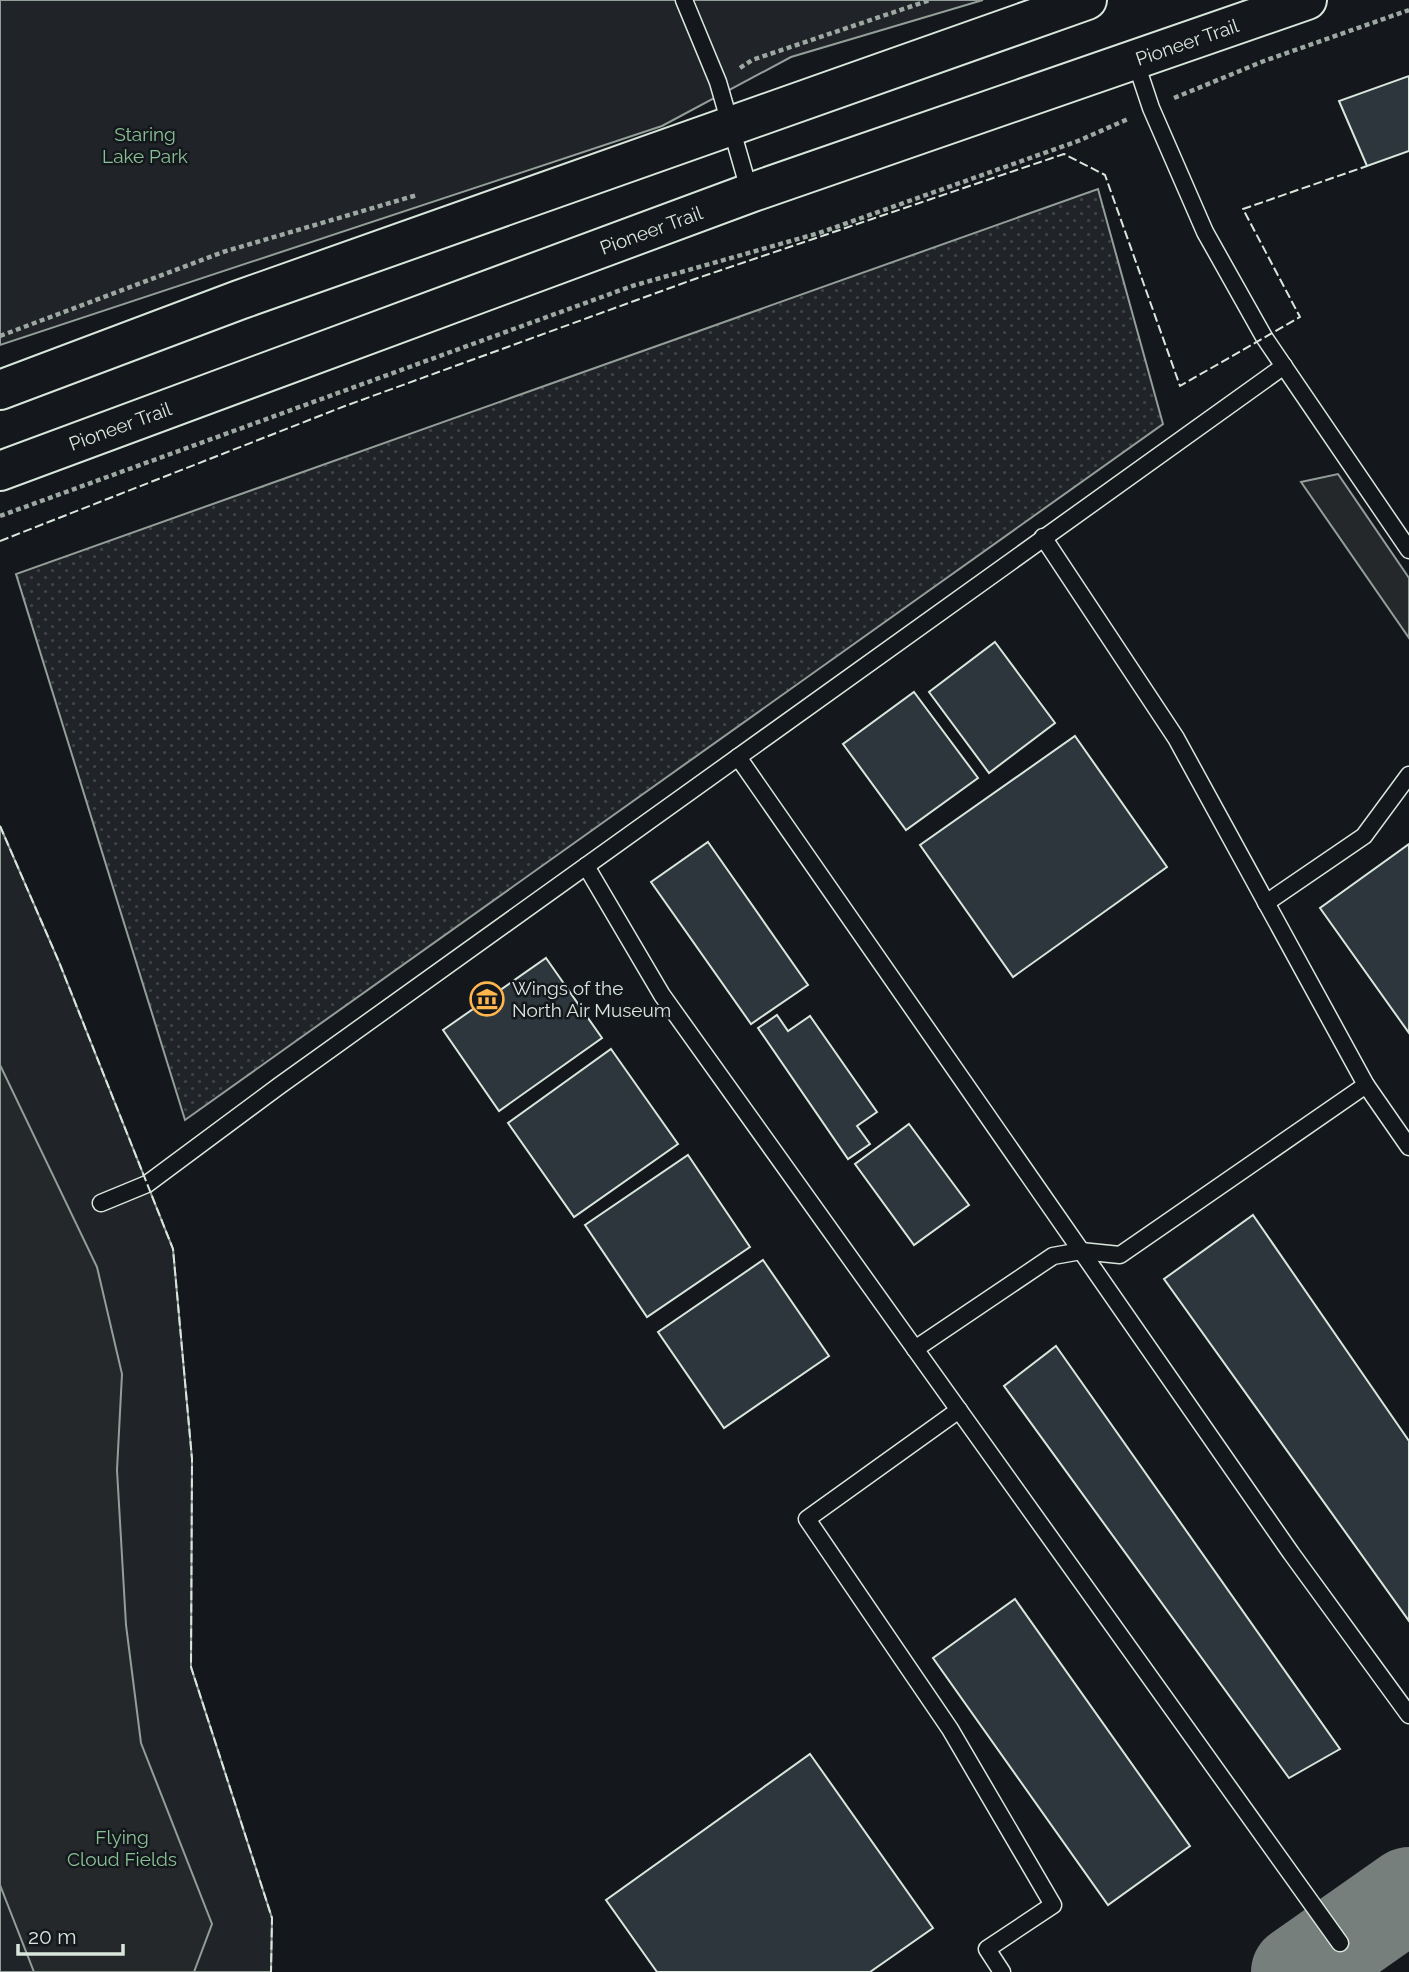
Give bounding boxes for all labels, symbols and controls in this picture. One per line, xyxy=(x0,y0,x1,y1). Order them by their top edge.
street label: Pioneer Trail xyxy=(1133,14,1242,70)
park label: Staring Lake Park xyxy=(102,123,188,167)
street label: Pioneer Trail xyxy=(597,201,706,259)
street label: Pioneer Trail xyxy=(66,397,175,455)
place label: Wings of the North Air Museum xyxy=(512,977,671,1021)
museum icon: Wings of the North Air Museum xyxy=(468,980,506,1018)
park label: Flying Cloud Fields xyxy=(67,1826,177,1870)
scale bar xyxy=(18,1912,122,1956)
text: 20 m xyxy=(28,1924,76,1949)

